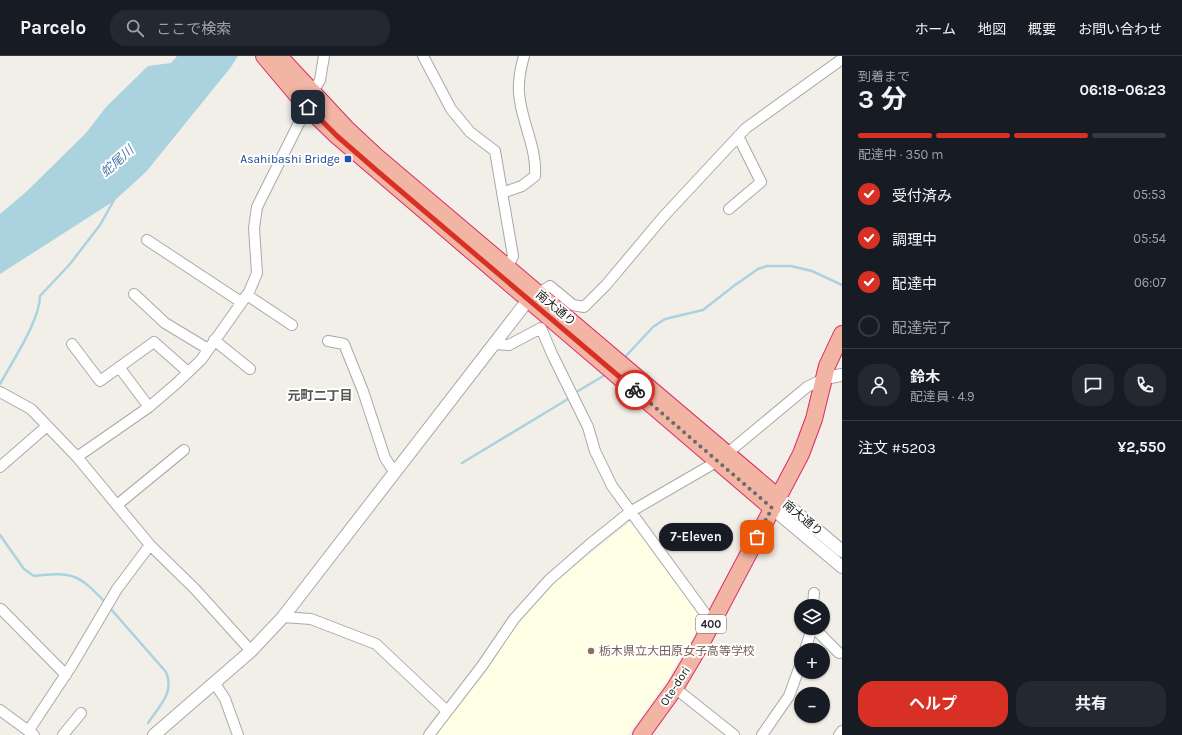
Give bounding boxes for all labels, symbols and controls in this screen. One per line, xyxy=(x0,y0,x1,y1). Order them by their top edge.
search box xyxy=(110,10,390,46)
text: Parcelo xyxy=(20,17,86,39)
icon: search xyxy=(124,17,146,39)
text: ここで検索 xyxy=(156,20,231,38)
text: ホーム xyxy=(914,21,956,38)
text: 地図 xyxy=(978,21,1006,38)
text: 概要 xyxy=(1028,21,1056,38)
text: お問い合わせ xyxy=(1078,21,1162,38)
text: 到着まで xyxy=(858,69,910,84)
text: 06:18–06:23 xyxy=(1079,81,1166,99)
text: 3 分 xyxy=(858,84,907,115)
pin xyxy=(291,90,325,124)
icon: home xyxy=(297,96,319,118)
water label: 蛇尾川 xyxy=(97,141,138,180)
text: 配達中 · 350 m xyxy=(858,147,943,162)
place label: Asahibashi Bridge xyxy=(240,152,340,166)
marker: Asahibashi Bridge xyxy=(343,154,353,164)
icon: check xyxy=(858,183,880,205)
text: 受付済み xyxy=(892,187,952,205)
text: 05:53 xyxy=(1133,187,1166,202)
icon: check xyxy=(858,227,880,249)
text: 調理中 xyxy=(892,231,937,249)
text: 05:54 xyxy=(1133,231,1166,246)
icon: check xyxy=(858,271,880,293)
text: 配達中 xyxy=(892,275,937,293)
text: 06:07 xyxy=(1134,275,1166,290)
street label: 南大通り xyxy=(533,287,579,329)
text: 配達完了 xyxy=(892,319,952,337)
button: person xyxy=(858,364,900,406)
button: chat xyxy=(1072,364,1114,406)
button: phone xyxy=(1124,364,1166,406)
text: 鈴木 xyxy=(910,368,940,386)
courier xyxy=(615,370,655,410)
icon: bike xyxy=(624,379,646,401)
district label: 元町二丁目 xyxy=(287,388,353,403)
text: 配達員 · 4.9 xyxy=(910,389,975,404)
text: ¥2,550 xyxy=(1117,438,1166,456)
text: 注文 #5203 xyxy=(858,439,936,457)
street label: 南大通り xyxy=(780,497,826,539)
pin xyxy=(740,520,774,554)
callout: 7-Eleven xyxy=(659,523,733,551)
icon: bag xyxy=(746,526,768,548)
text: 7-Eleven xyxy=(670,529,722,544)
map controls xyxy=(794,599,830,723)
button: layers xyxy=(794,599,830,635)
road number: 400 xyxy=(696,615,726,633)
button: + xyxy=(794,643,830,679)
place label: 栃木県立大田原女子高等学校 xyxy=(599,644,755,658)
marker: 栃木県立大田原女子高等学校 xyxy=(586,646,596,656)
street label: Ote-dori xyxy=(657,664,693,708)
button: ヘルプ xyxy=(858,681,1008,727)
button: 共有 xyxy=(1016,681,1166,727)
button: − xyxy=(794,687,830,723)

